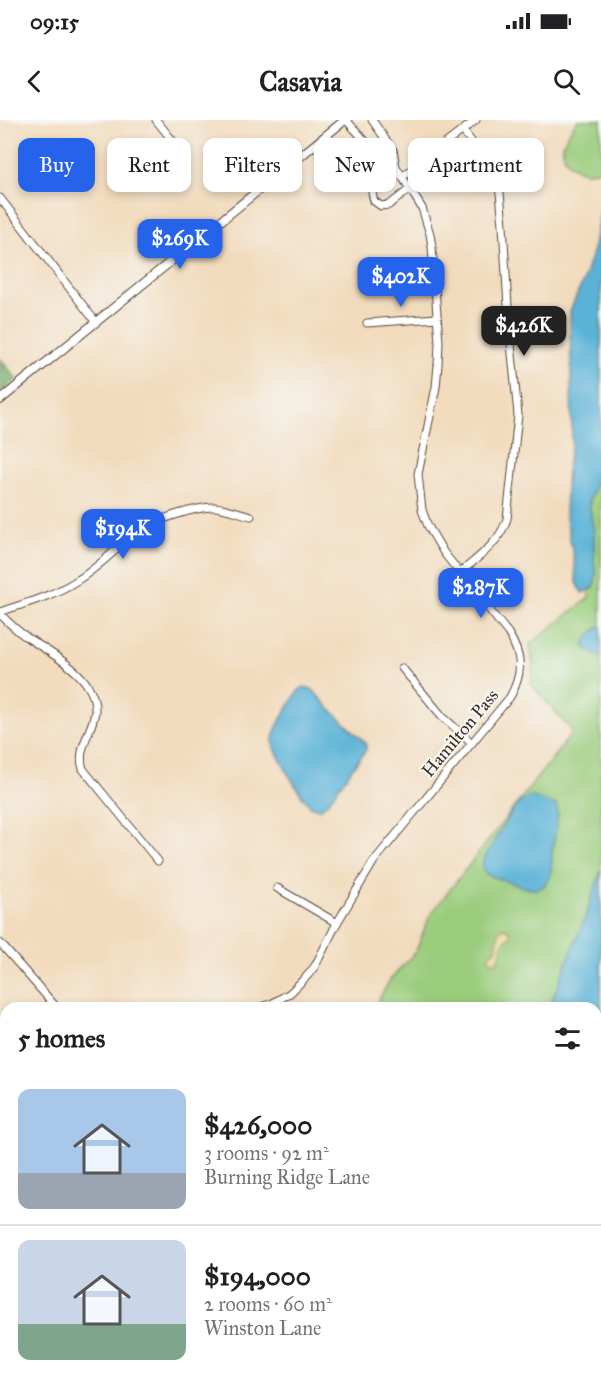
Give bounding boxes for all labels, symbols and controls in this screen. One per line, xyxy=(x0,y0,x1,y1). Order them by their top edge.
text: 09:15 xyxy=(30,8,79,35)
icon: back xyxy=(18,65,51,98)
text: Casavia xyxy=(259,65,342,98)
icon: search xyxy=(550,65,583,98)
chip: Buy xyxy=(18,138,95,192)
chip: Rent xyxy=(107,138,191,192)
chip: Filters xyxy=(203,138,302,192)
chip: New xyxy=(314,138,396,192)
chip: Apartment xyxy=(408,138,544,192)
pin: $269K xyxy=(138,219,222,270)
text: $269K xyxy=(151,226,209,250)
pin: $402K xyxy=(359,257,443,308)
text: $402K xyxy=(372,264,430,288)
pin: $426K xyxy=(482,306,566,357)
text: $426K xyxy=(495,313,553,337)
pin: $194K xyxy=(81,509,165,560)
text: $194K xyxy=(95,516,151,540)
pin: $287K xyxy=(439,568,523,619)
text: $287K xyxy=(452,575,510,599)
street label: Hamilton Pass xyxy=(417,685,503,781)
text: 5 homes xyxy=(18,1022,105,1054)
icon: filters xyxy=(551,1022,584,1055)
text: $426,000 xyxy=(204,1109,312,1141)
icon: home xyxy=(66,1113,138,1185)
text: 3 rooms · 92 m² xyxy=(204,1141,329,1165)
text: Burning Ridge Lane xyxy=(204,1165,370,1189)
text: $194,000 xyxy=(204,1260,311,1292)
icon: home xyxy=(66,1264,138,1336)
text: 2 rooms · 60 m² xyxy=(204,1292,332,1316)
text: Winston Lane xyxy=(204,1316,321,1340)

